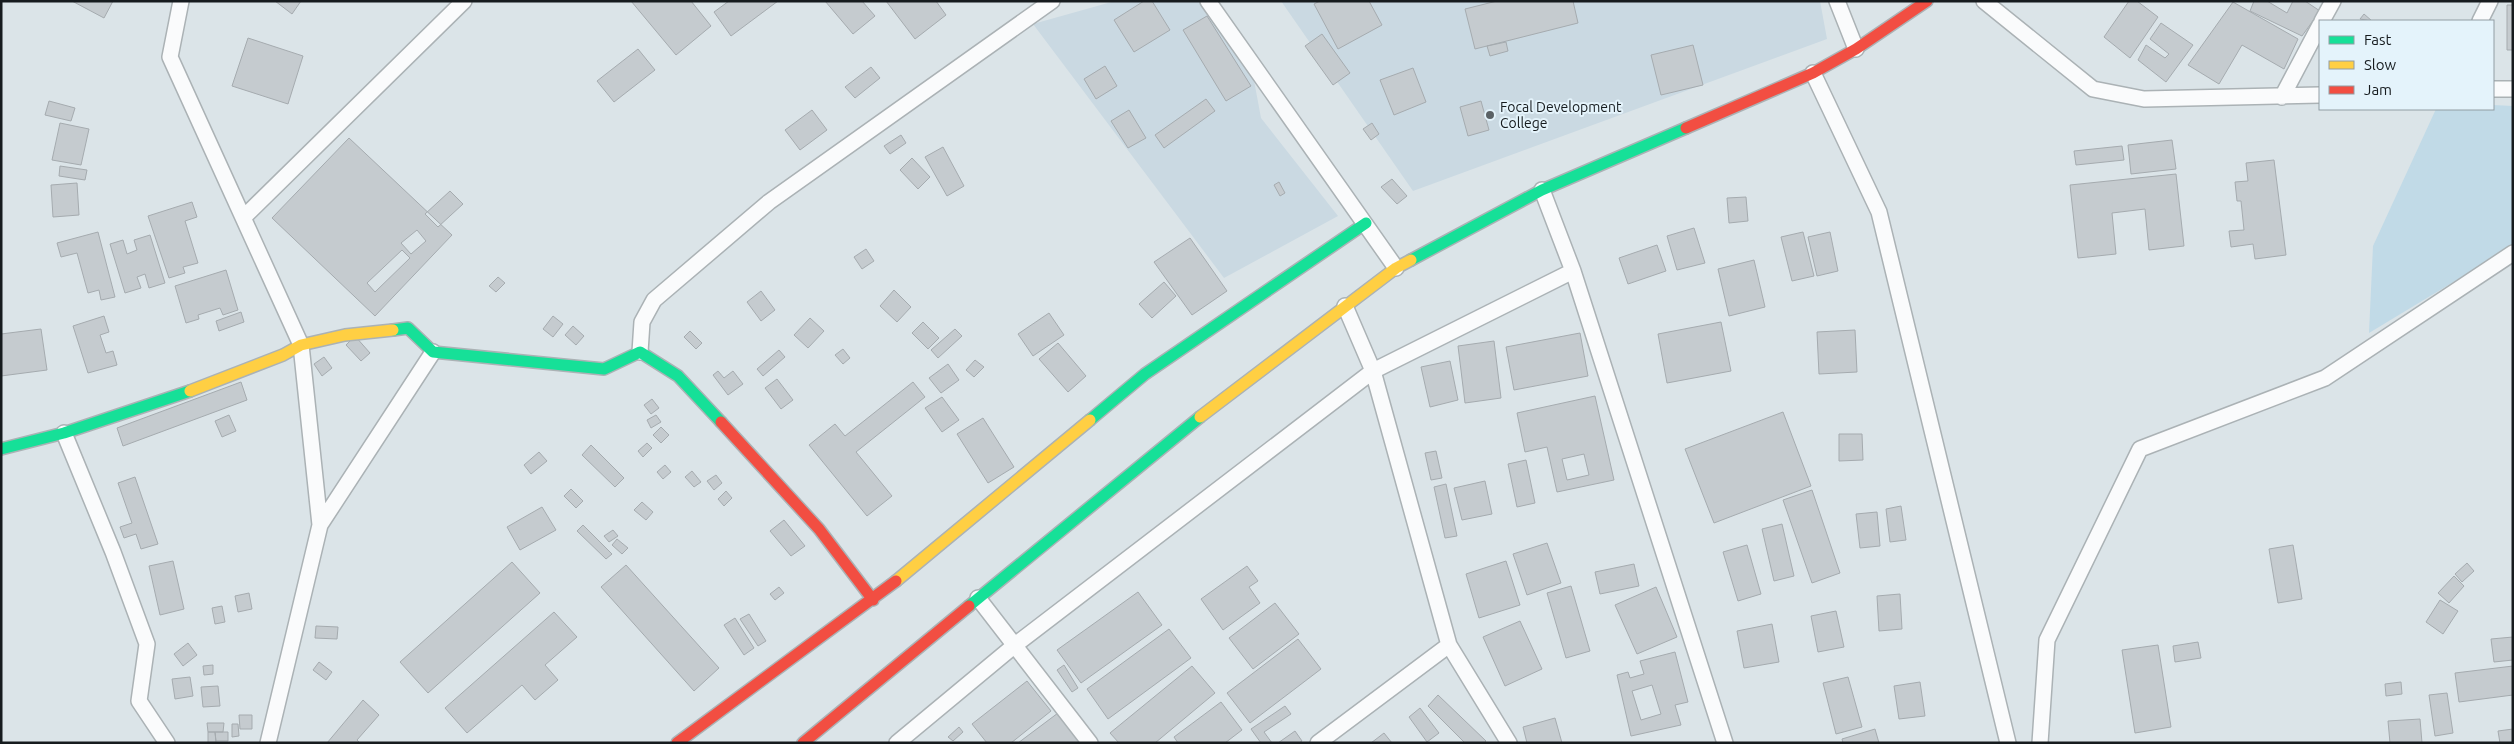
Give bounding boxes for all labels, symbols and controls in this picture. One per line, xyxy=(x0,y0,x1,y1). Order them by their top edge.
legend xyxy=(2319,20,2494,110)
text: Fast xyxy=(2364,31,2392,48)
text: Slow xyxy=(2364,56,2397,73)
text: Jam xyxy=(2364,81,2392,98)
place label: Focal Development College xyxy=(1500,99,1622,131)
marker: Focal Development College xyxy=(1484,109,1496,121)

